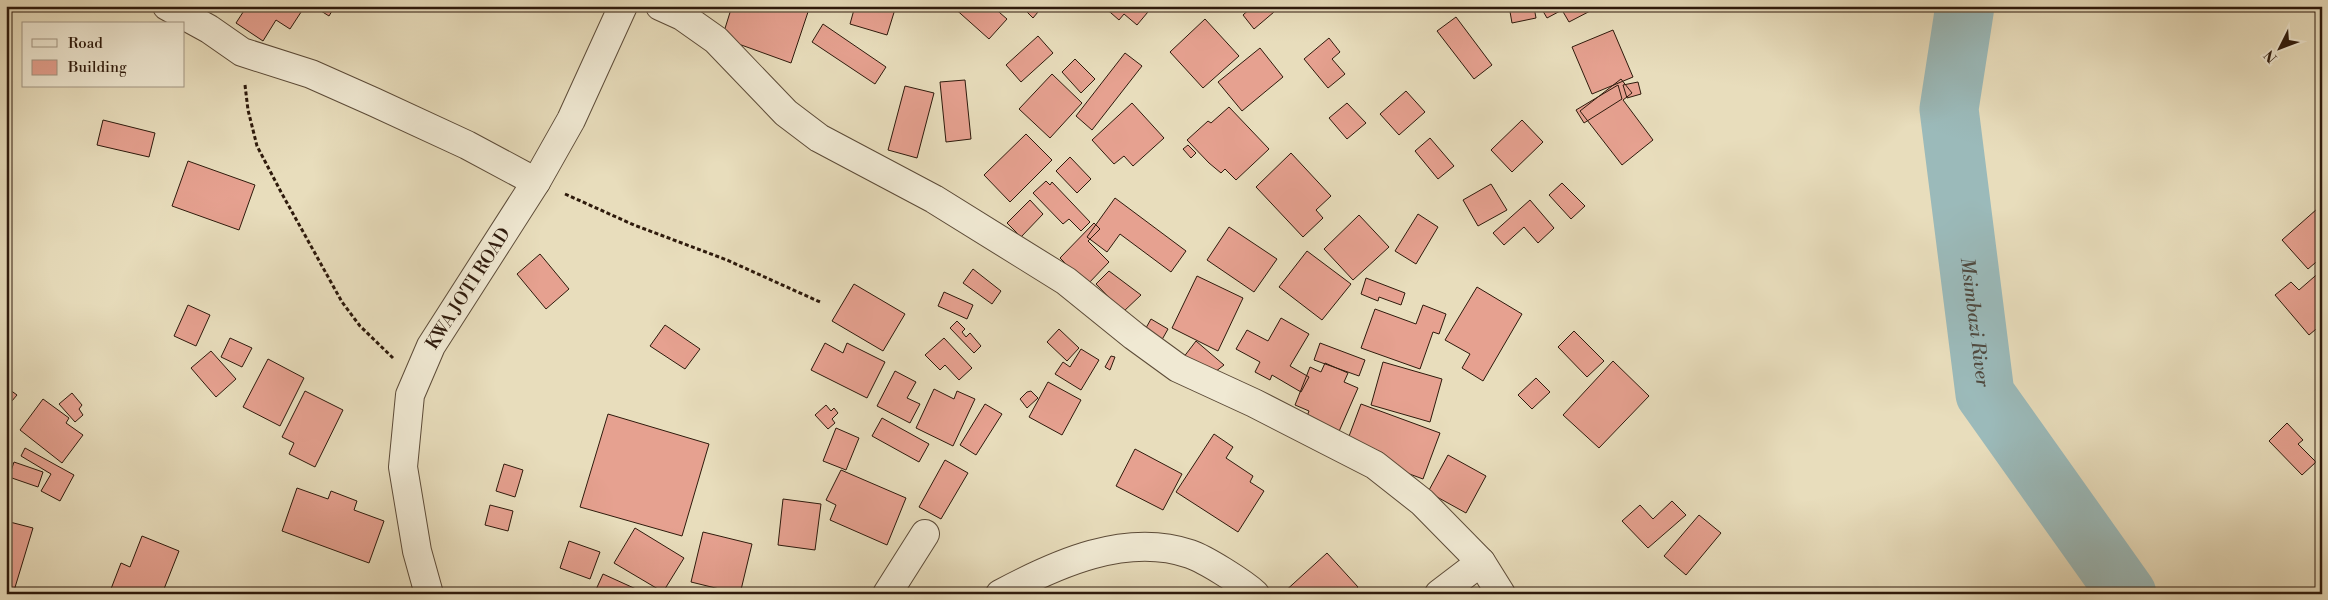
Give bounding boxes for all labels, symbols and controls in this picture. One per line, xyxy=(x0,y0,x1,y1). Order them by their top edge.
legend xyxy=(22,22,185,88)
north arrow xyxy=(2256,22,2306,72)
text: Road xyxy=(68,34,103,53)
text: N xyxy=(2261,46,2281,66)
text: Building xyxy=(67,58,127,77)
street label: KWA JOTI ROAD xyxy=(421,223,516,354)
water label: Msimbazi River xyxy=(1955,256,1995,389)

